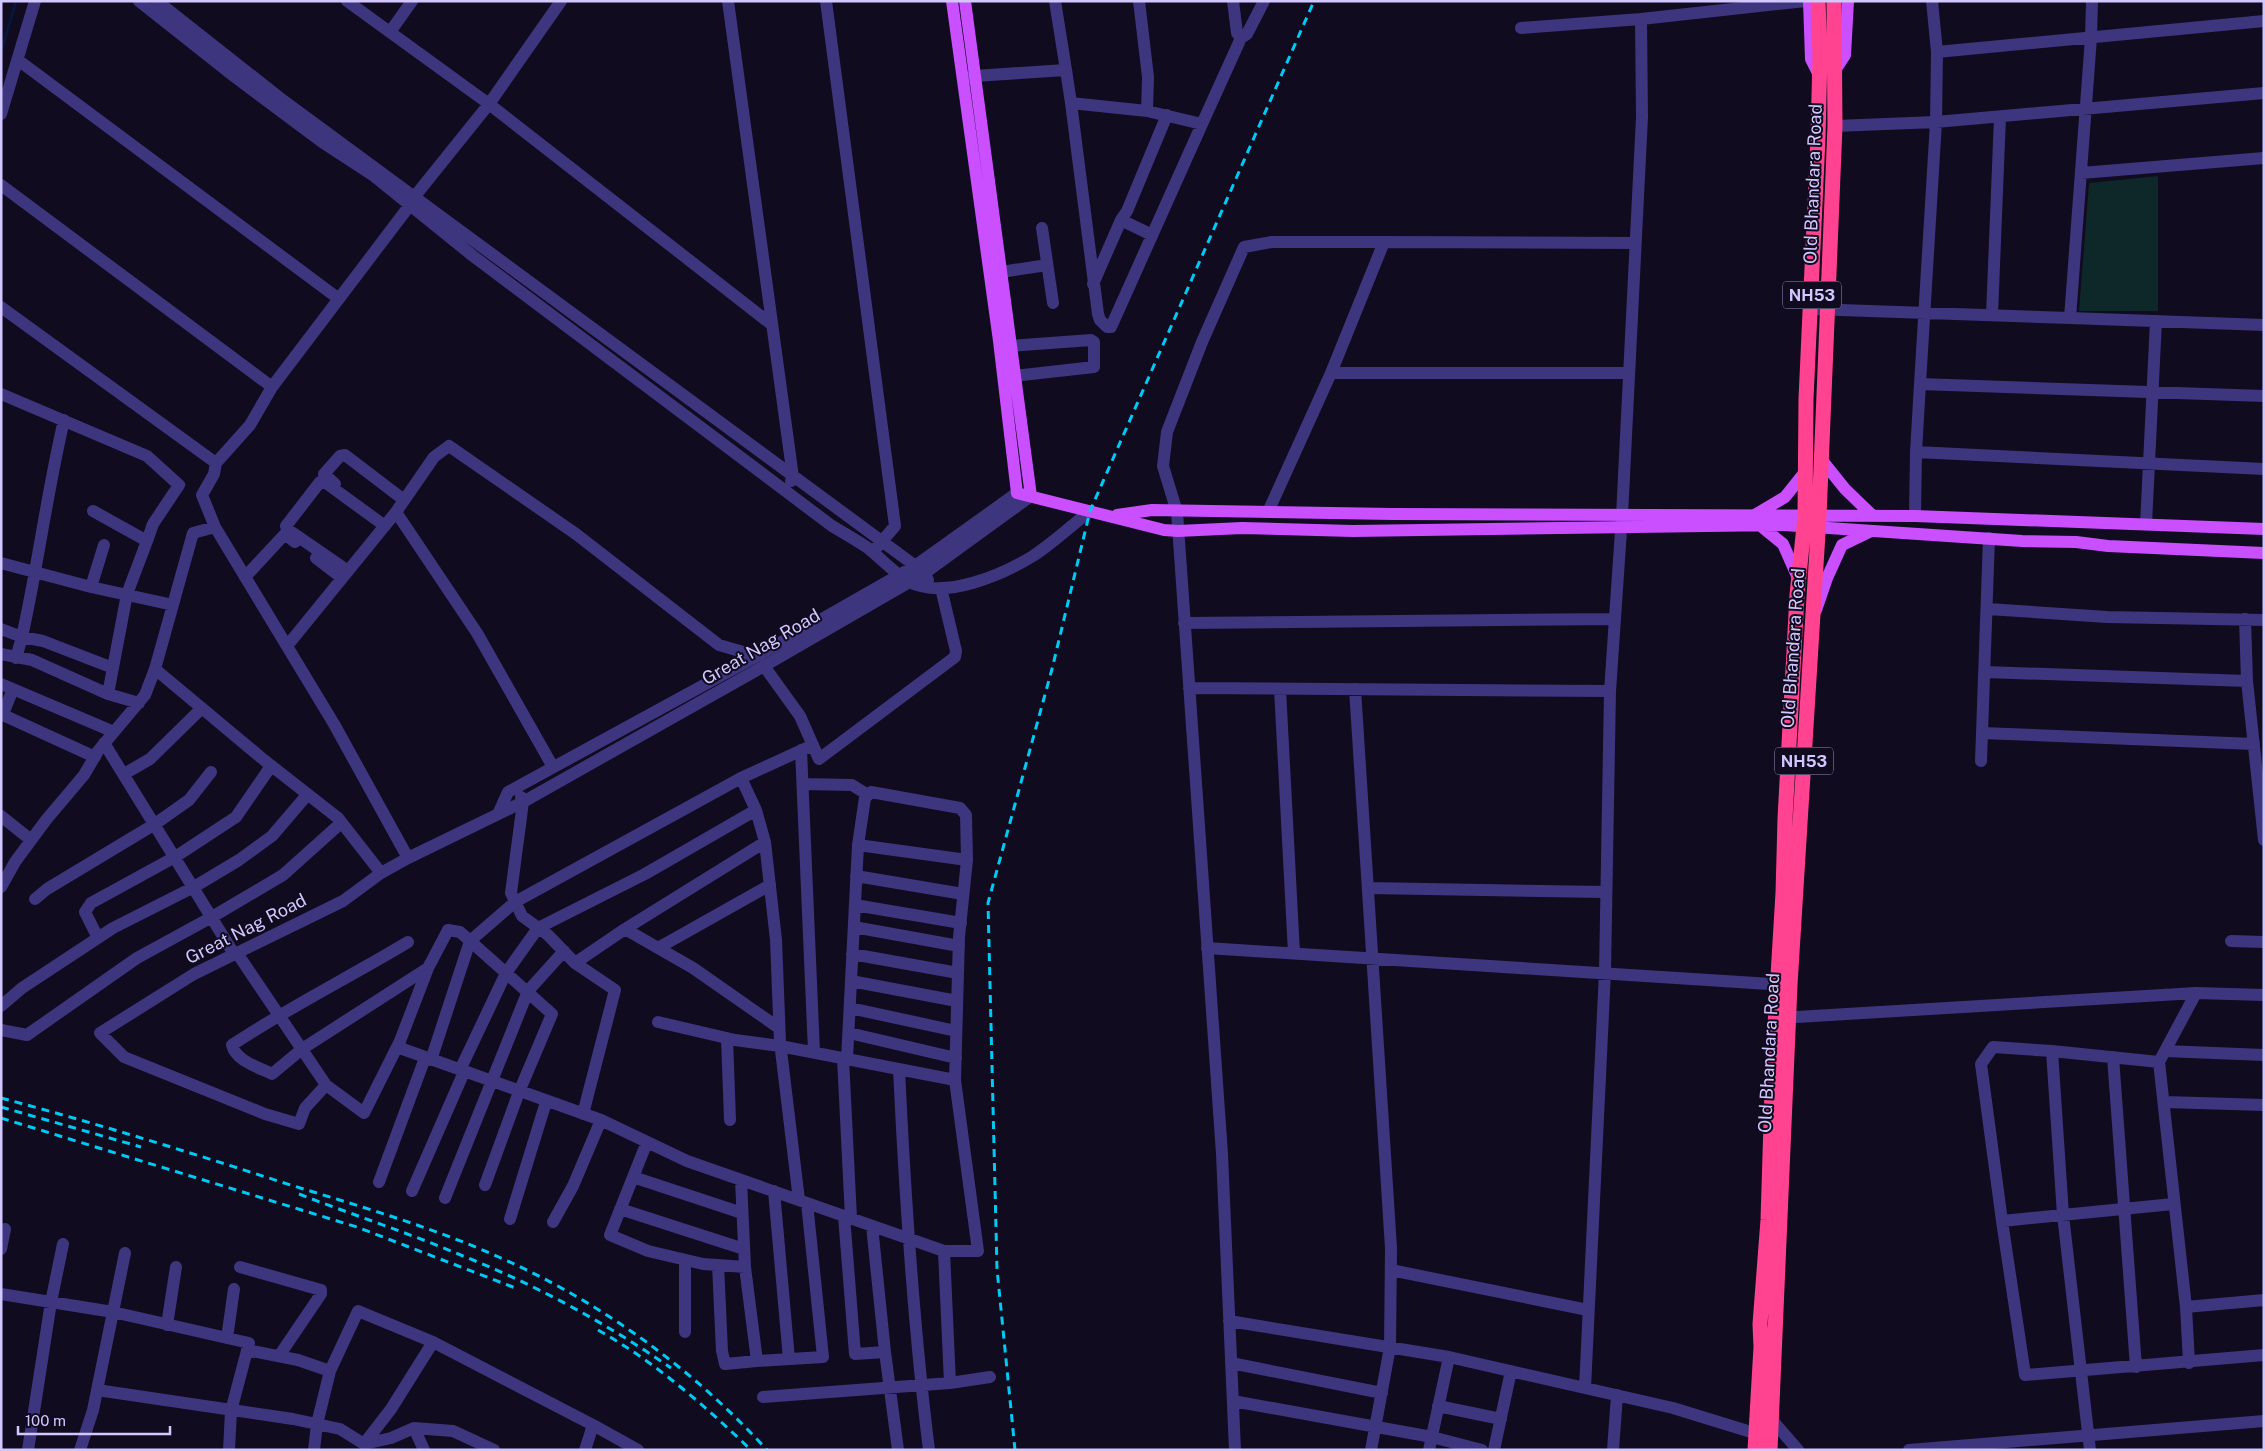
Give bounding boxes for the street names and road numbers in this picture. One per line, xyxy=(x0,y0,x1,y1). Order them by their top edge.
street label: Old Bhandara Road xyxy=(1799,104,1826,264)
road number: NH53 xyxy=(1783,282,1841,308)
street label: Old Bhandara Road xyxy=(1776,567,1809,729)
street label: Great Nag Road xyxy=(698,604,824,689)
road number: NH53 xyxy=(1775,748,1833,774)
street label: Great Nag Road xyxy=(182,889,310,968)
street label: Old Bhandara Road xyxy=(1754,972,1783,1134)

